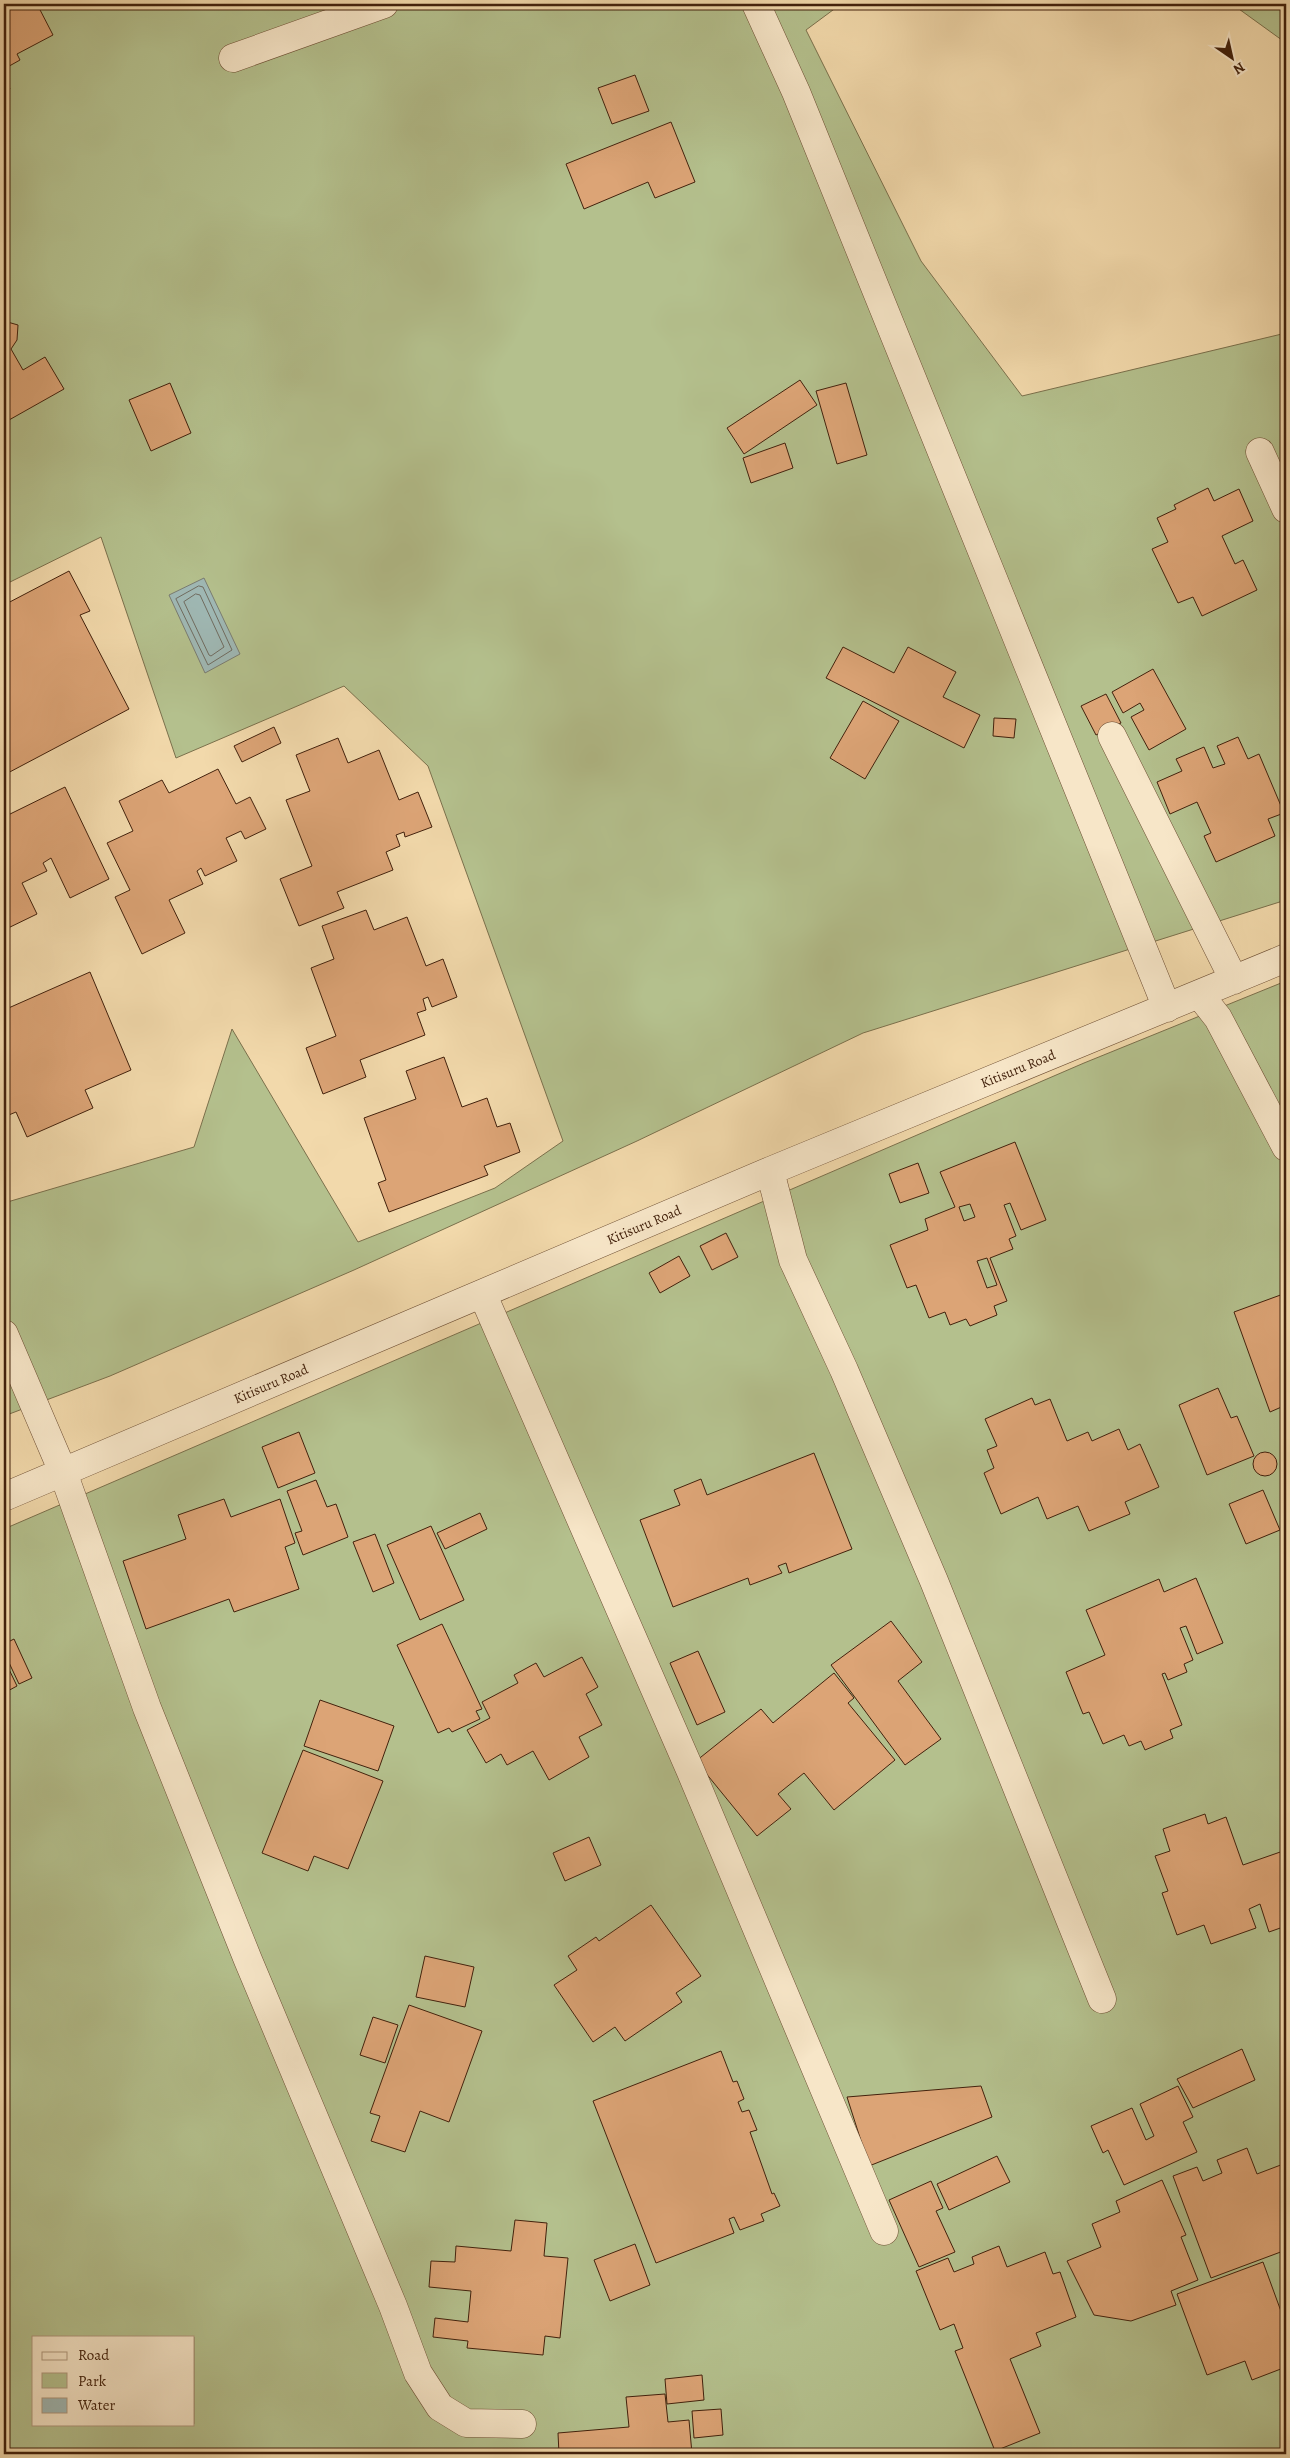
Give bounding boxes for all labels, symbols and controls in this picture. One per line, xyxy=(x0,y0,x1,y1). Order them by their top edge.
north arrow xyxy=(1208,32,1258,82)
text: N xyxy=(1229,58,1249,79)
street label: Kitisuru Road xyxy=(978,1045,1059,1093)
street label: Kitisuru Road xyxy=(604,1201,685,1249)
street label: Kitisuru Road xyxy=(231,1360,312,1408)
legend xyxy=(32,2336,195,2426)
text: Road xyxy=(78,2345,110,2365)
text: Park xyxy=(78,2371,107,2391)
text: Water xyxy=(77,2395,115,2415)

